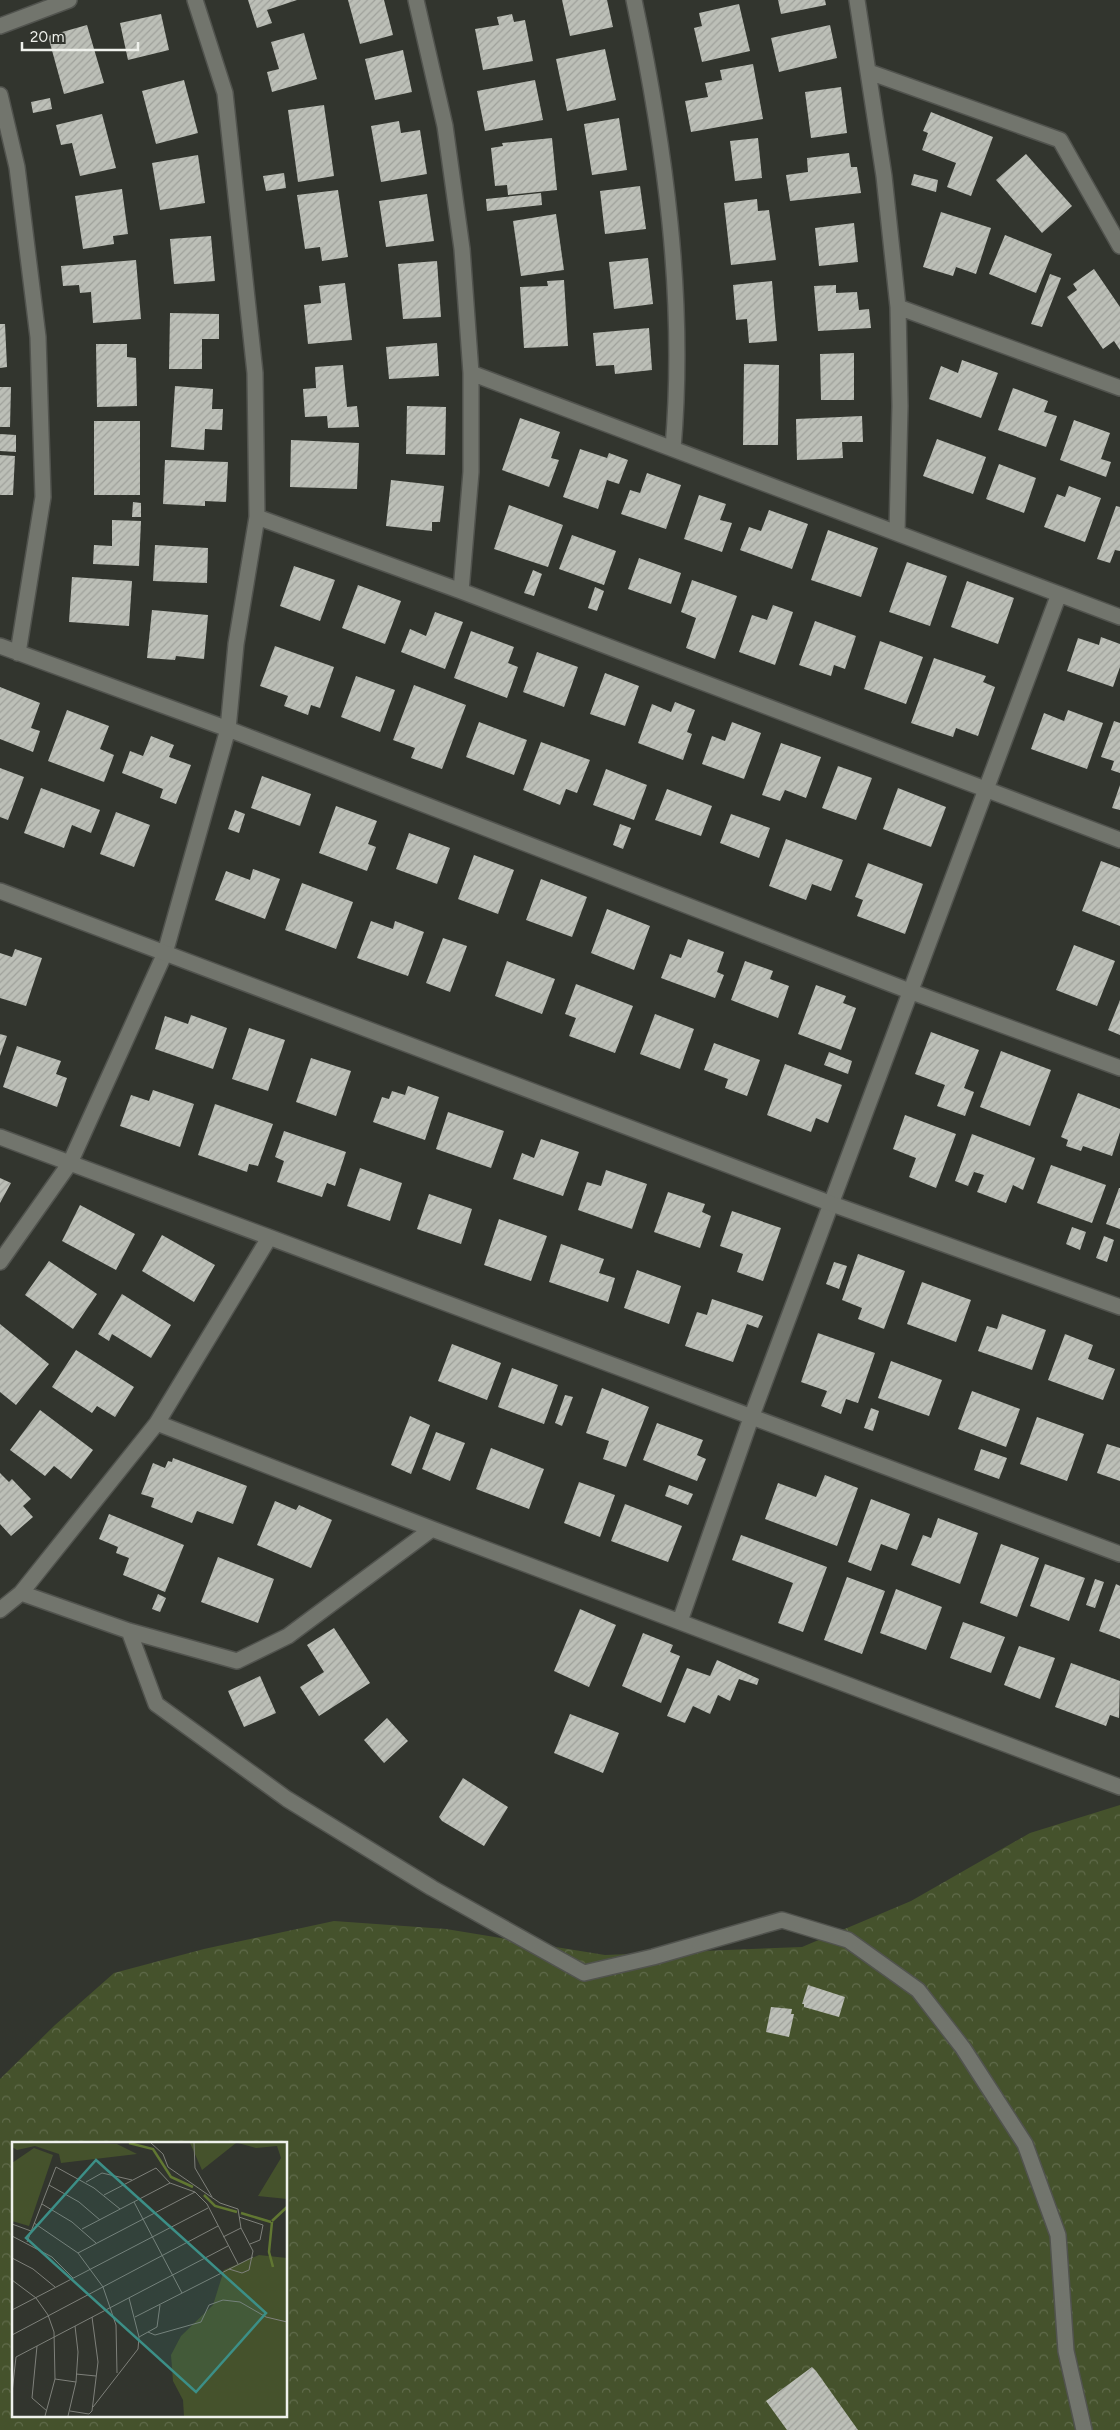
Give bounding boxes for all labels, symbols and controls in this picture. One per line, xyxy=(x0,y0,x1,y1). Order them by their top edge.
scale bar xyxy=(22,20,139,52)
text: 20 m xyxy=(30,28,64,46)
inset map xyxy=(12,2142,288,2418)

